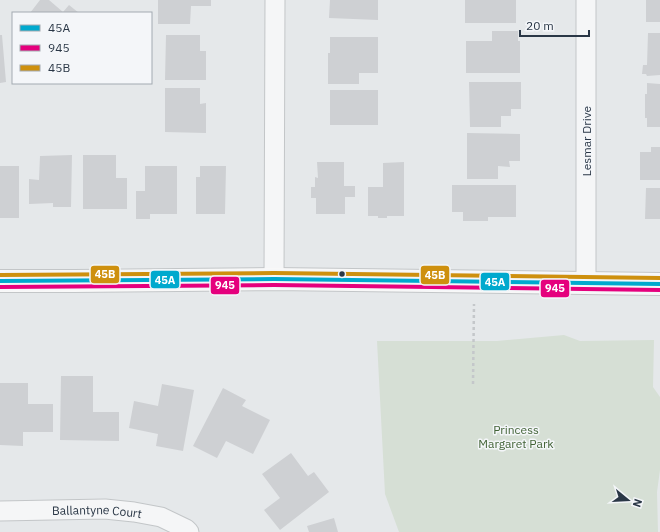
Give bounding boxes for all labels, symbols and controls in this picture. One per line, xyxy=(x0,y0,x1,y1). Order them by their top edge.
legend xyxy=(12,12,152,84)
scale bar xyxy=(520,12,589,38)
text: 20 m xyxy=(526,18,554,33)
text: 45A xyxy=(48,20,70,35)
text: 945 xyxy=(48,40,70,55)
text: 45B xyxy=(48,60,70,75)
street label: Lesmar Drive xyxy=(579,105,594,176)
line badge: 45B xyxy=(90,265,120,284)
line badge: 45B xyxy=(420,265,450,285)
text: 45B xyxy=(95,267,115,281)
text: 45B xyxy=(425,268,445,282)
unlabelled marker xyxy=(337,269,347,279)
line badge: 45A xyxy=(150,270,180,289)
line badge: 45A xyxy=(480,272,510,291)
text: 45A xyxy=(155,273,176,287)
text: 45A xyxy=(485,275,506,289)
line badge: 945 xyxy=(210,276,240,295)
text: 945 xyxy=(215,278,235,292)
line badge: 945 xyxy=(540,279,570,298)
text: 945 xyxy=(545,281,565,295)
park label: Princess Margaret Park xyxy=(478,422,554,451)
north arrow xyxy=(608,480,648,520)
text: N xyxy=(630,497,645,509)
street label: Ballantyne Court xyxy=(52,501,143,521)

